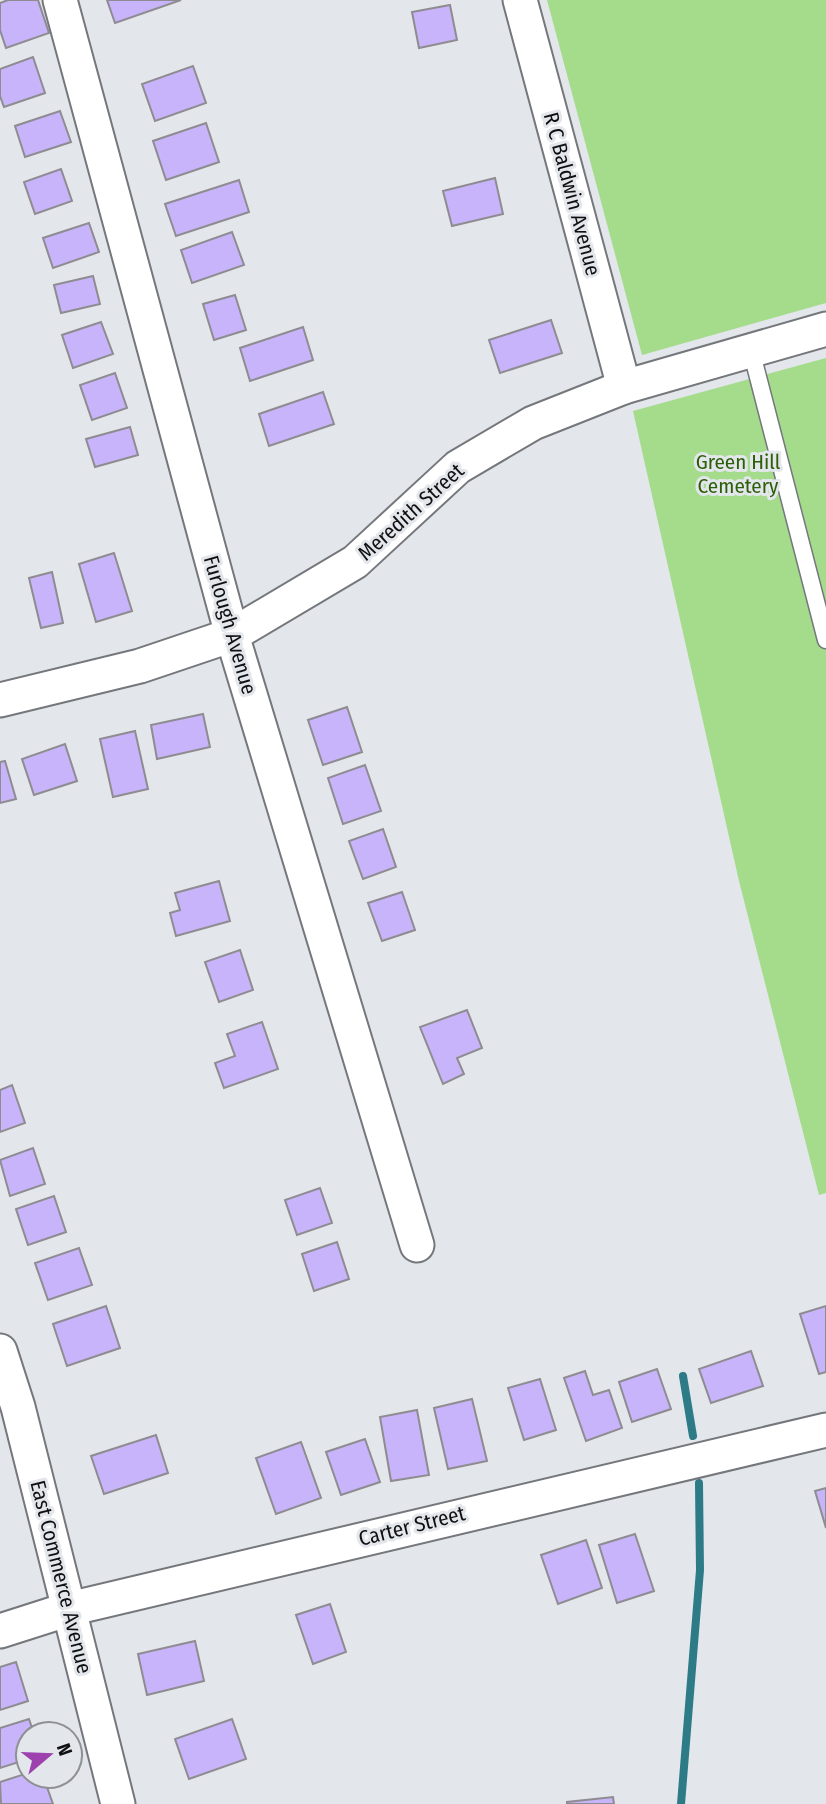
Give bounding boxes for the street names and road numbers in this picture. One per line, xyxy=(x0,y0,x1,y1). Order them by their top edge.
street label: R C Baldwin Avenue xyxy=(538,109,606,279)
street label: Meredith Street xyxy=(353,458,469,566)
street label: Furlough Avenue xyxy=(198,553,262,697)
street label: East Commerce Avenue xyxy=(24,1478,98,1676)
street label: Carter Street xyxy=(356,1500,468,1552)

